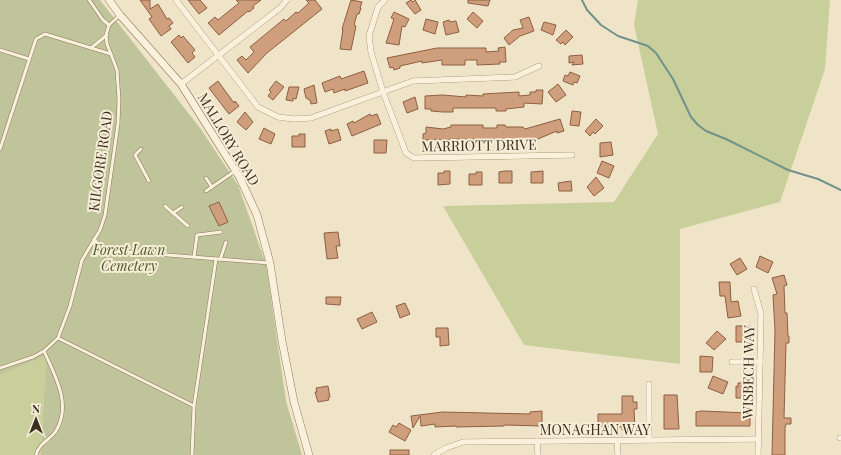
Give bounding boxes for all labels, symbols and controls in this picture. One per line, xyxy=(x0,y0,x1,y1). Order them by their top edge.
street label: MALLORY ROAD xyxy=(194,89,264,189)
street label: KILGORE ROAD xyxy=(84,110,116,212)
street label: MARRIOTT DRIVE xyxy=(421,134,537,156)
park label: Forest Lawn Cemetery xyxy=(92,240,165,275)
street label: WISBECH WAY xyxy=(738,324,758,420)
north arrow xyxy=(16,399,56,439)
text: N xyxy=(32,401,40,416)
street label: MONAGHAN WAY xyxy=(540,420,651,439)

